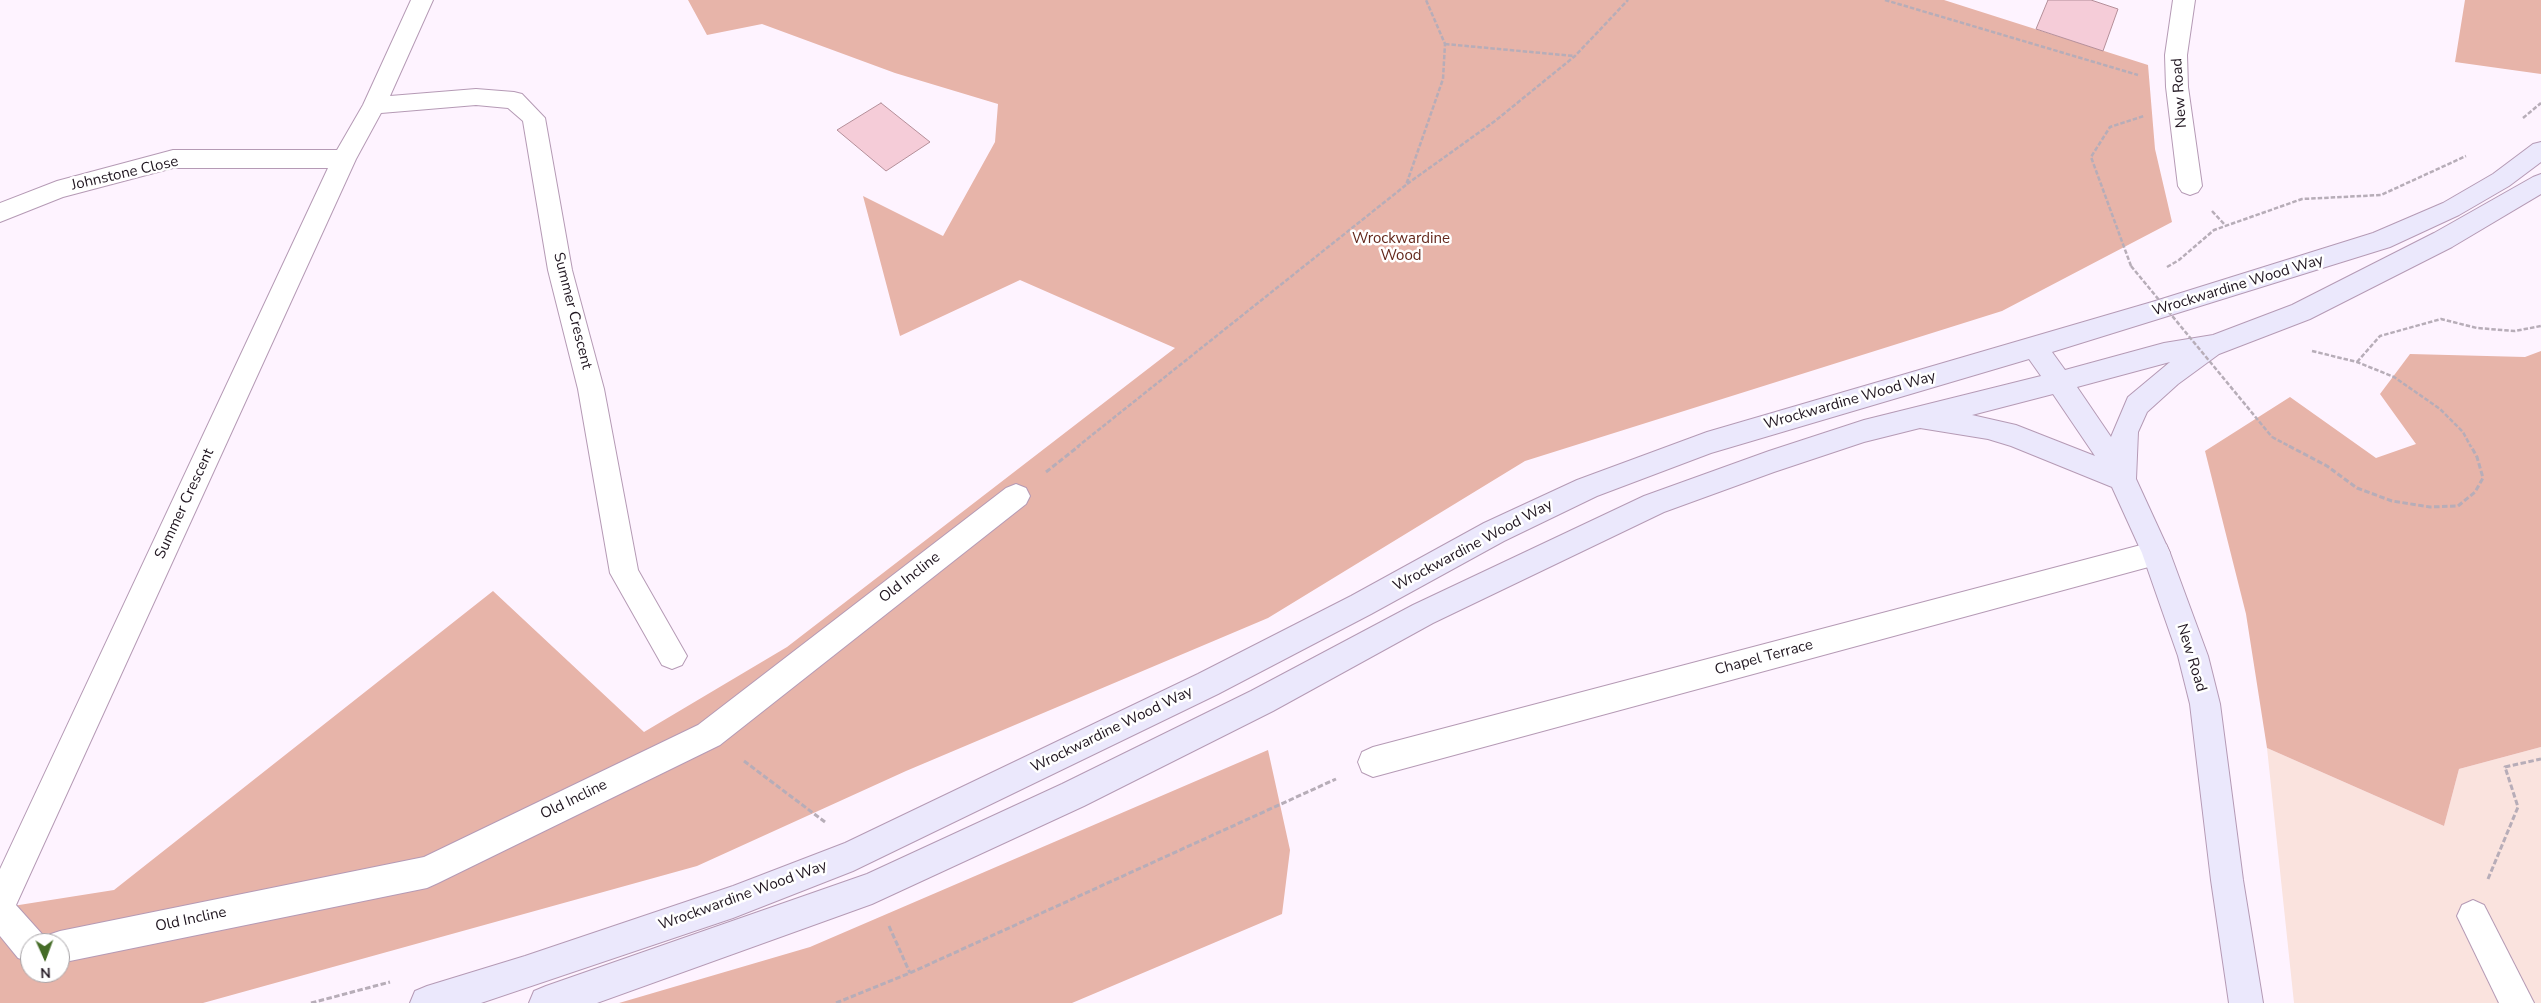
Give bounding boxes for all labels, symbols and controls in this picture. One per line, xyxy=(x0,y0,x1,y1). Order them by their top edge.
street label: New Road xyxy=(2169,57,2191,129)
street label: Johnstone Close xyxy=(70,153,180,195)
park label: Wrockwardine Wood xyxy=(1352,230,1450,265)
street label: Summer Crescent xyxy=(549,251,595,371)
street label: Wrockwardine Wood Way xyxy=(2150,251,2326,321)
street label: Wrockwardine Wood Way xyxy=(1762,368,1938,434)
street label: Summer Crescent xyxy=(152,446,218,562)
street label: Wrockwardine Wood Way xyxy=(1390,496,1556,596)
street label: Old Incline xyxy=(876,549,944,607)
street label: New Road xyxy=(2172,622,2210,694)
street label: Chapel Terrace xyxy=(1713,636,1815,680)
street label: Wrockwardine Wood Way xyxy=(1028,683,1196,777)
street label: Old Incline xyxy=(538,776,610,824)
street label: Wrockwardine Wood Way xyxy=(656,857,830,935)
street label: Old Incline xyxy=(154,904,228,936)
north arrow xyxy=(20,933,70,983)
text: N xyxy=(40,963,51,982)

